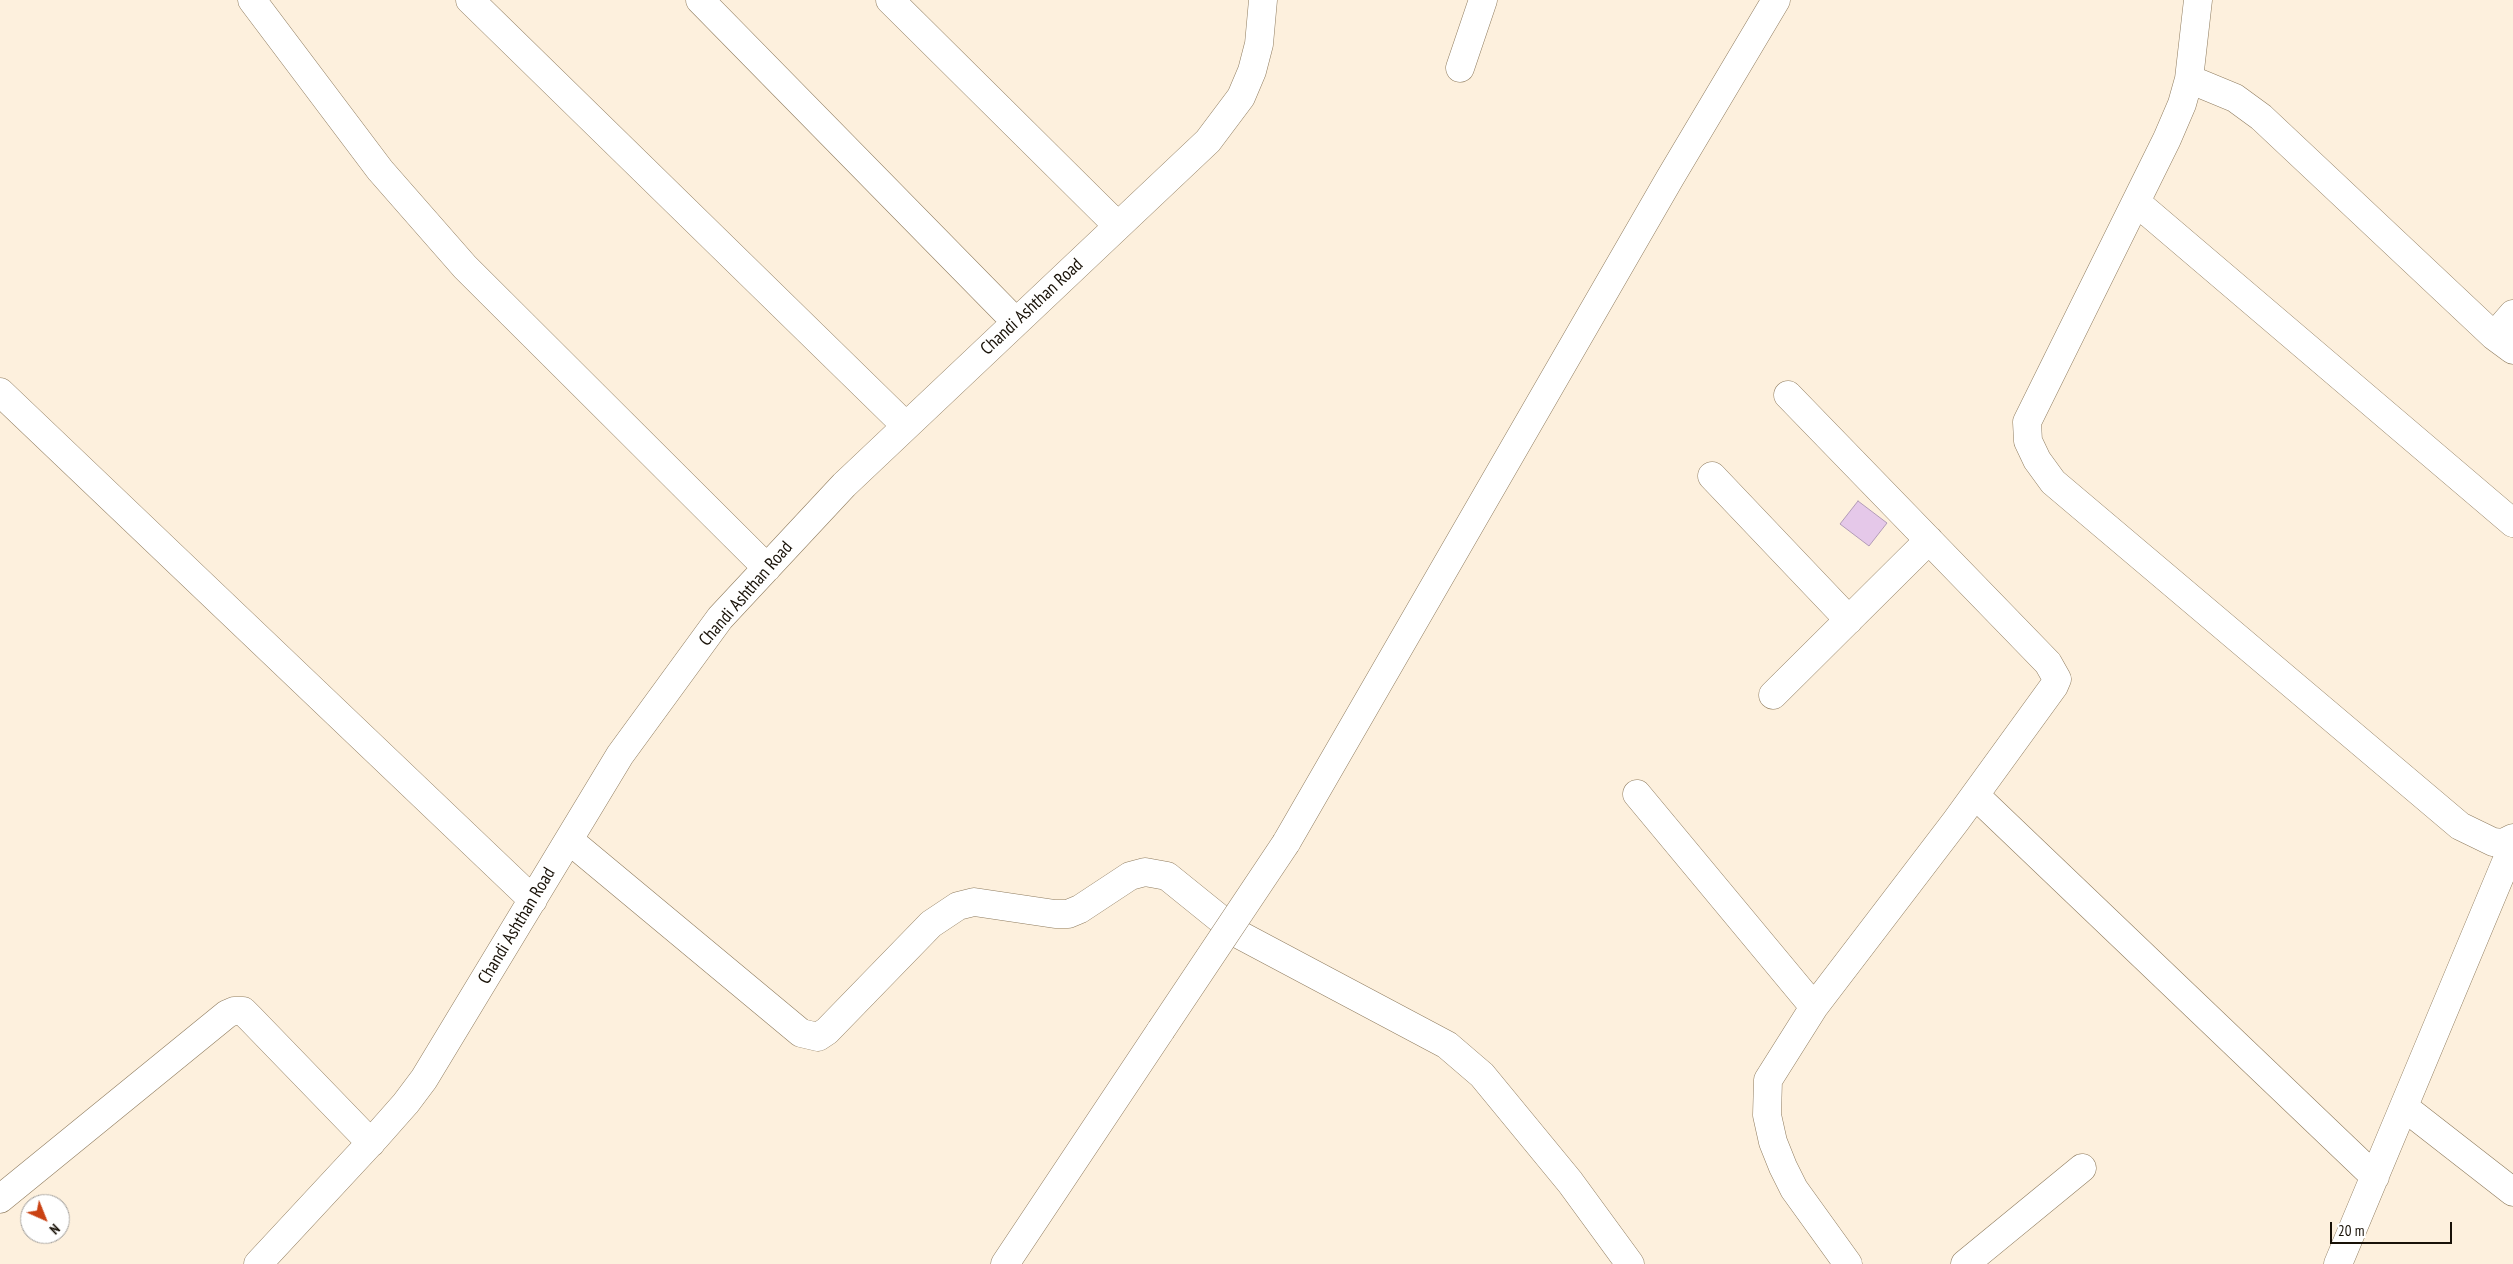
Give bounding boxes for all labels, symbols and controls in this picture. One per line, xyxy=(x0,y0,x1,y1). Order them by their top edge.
street label: Chandi Ashthan Road xyxy=(976,254,1088,360)
street label: Chandi Ashthan Road xyxy=(695,537,797,651)
street label: Chandi Ashthan Road xyxy=(474,864,560,988)
north arrow xyxy=(20,1194,70,1244)
scale bar xyxy=(2333,1212,2456,1244)
text: N xyxy=(46,1220,64,1238)
text: 20 m xyxy=(2338,1221,2364,1240)

